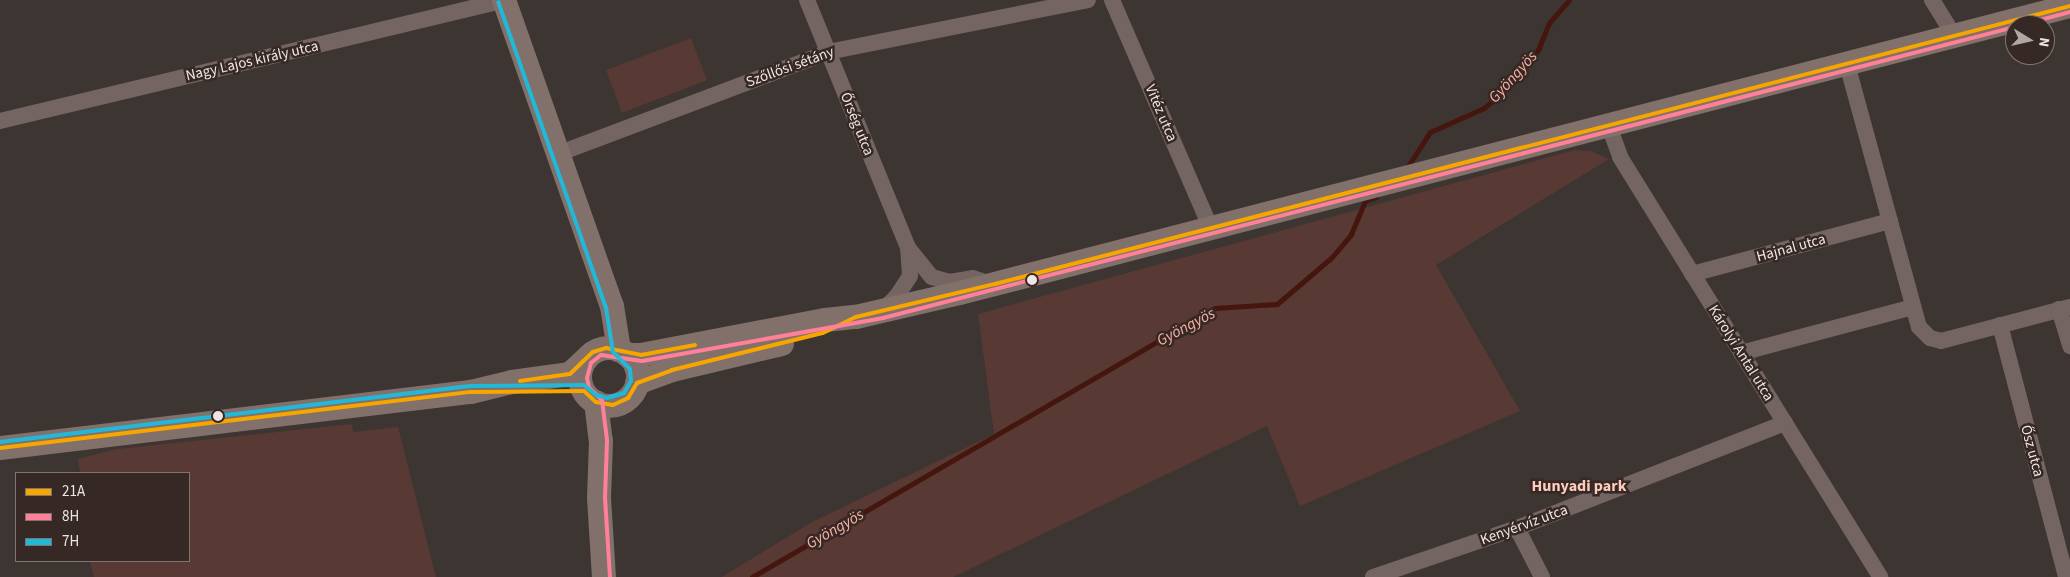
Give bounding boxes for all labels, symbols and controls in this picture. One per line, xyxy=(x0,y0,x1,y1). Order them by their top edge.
north arrow xyxy=(2005,15,2055,65)
text: N xyxy=(2033,36,2054,48)
street label: Nagy Lajos király utca xyxy=(184,37,320,85)
street label: Szőllősi sétány xyxy=(744,43,836,91)
water label: Gyöngyös xyxy=(1485,47,1541,107)
street label: Vitéz utca xyxy=(1141,82,1181,144)
street label: Őrség utca xyxy=(836,90,878,158)
street label: Hajnal utca xyxy=(1754,230,1828,266)
unlabelled marker xyxy=(1027,275,1037,285)
street label: Károlyi Antal utca xyxy=(1704,302,1778,404)
water label: Gyöngyös xyxy=(1154,304,1218,350)
unlabelled marker xyxy=(213,411,223,421)
street label: Ősz utca xyxy=(2016,423,2048,479)
legend xyxy=(15,472,190,562)
district label: Hunyadi park xyxy=(1532,476,1626,496)
text: 21A xyxy=(62,481,85,502)
street label: Kenyérvíz utca xyxy=(1478,501,1570,549)
water label: Gyöngyös xyxy=(803,505,867,553)
text: 8H xyxy=(62,506,79,527)
text: 7H xyxy=(62,531,79,552)

